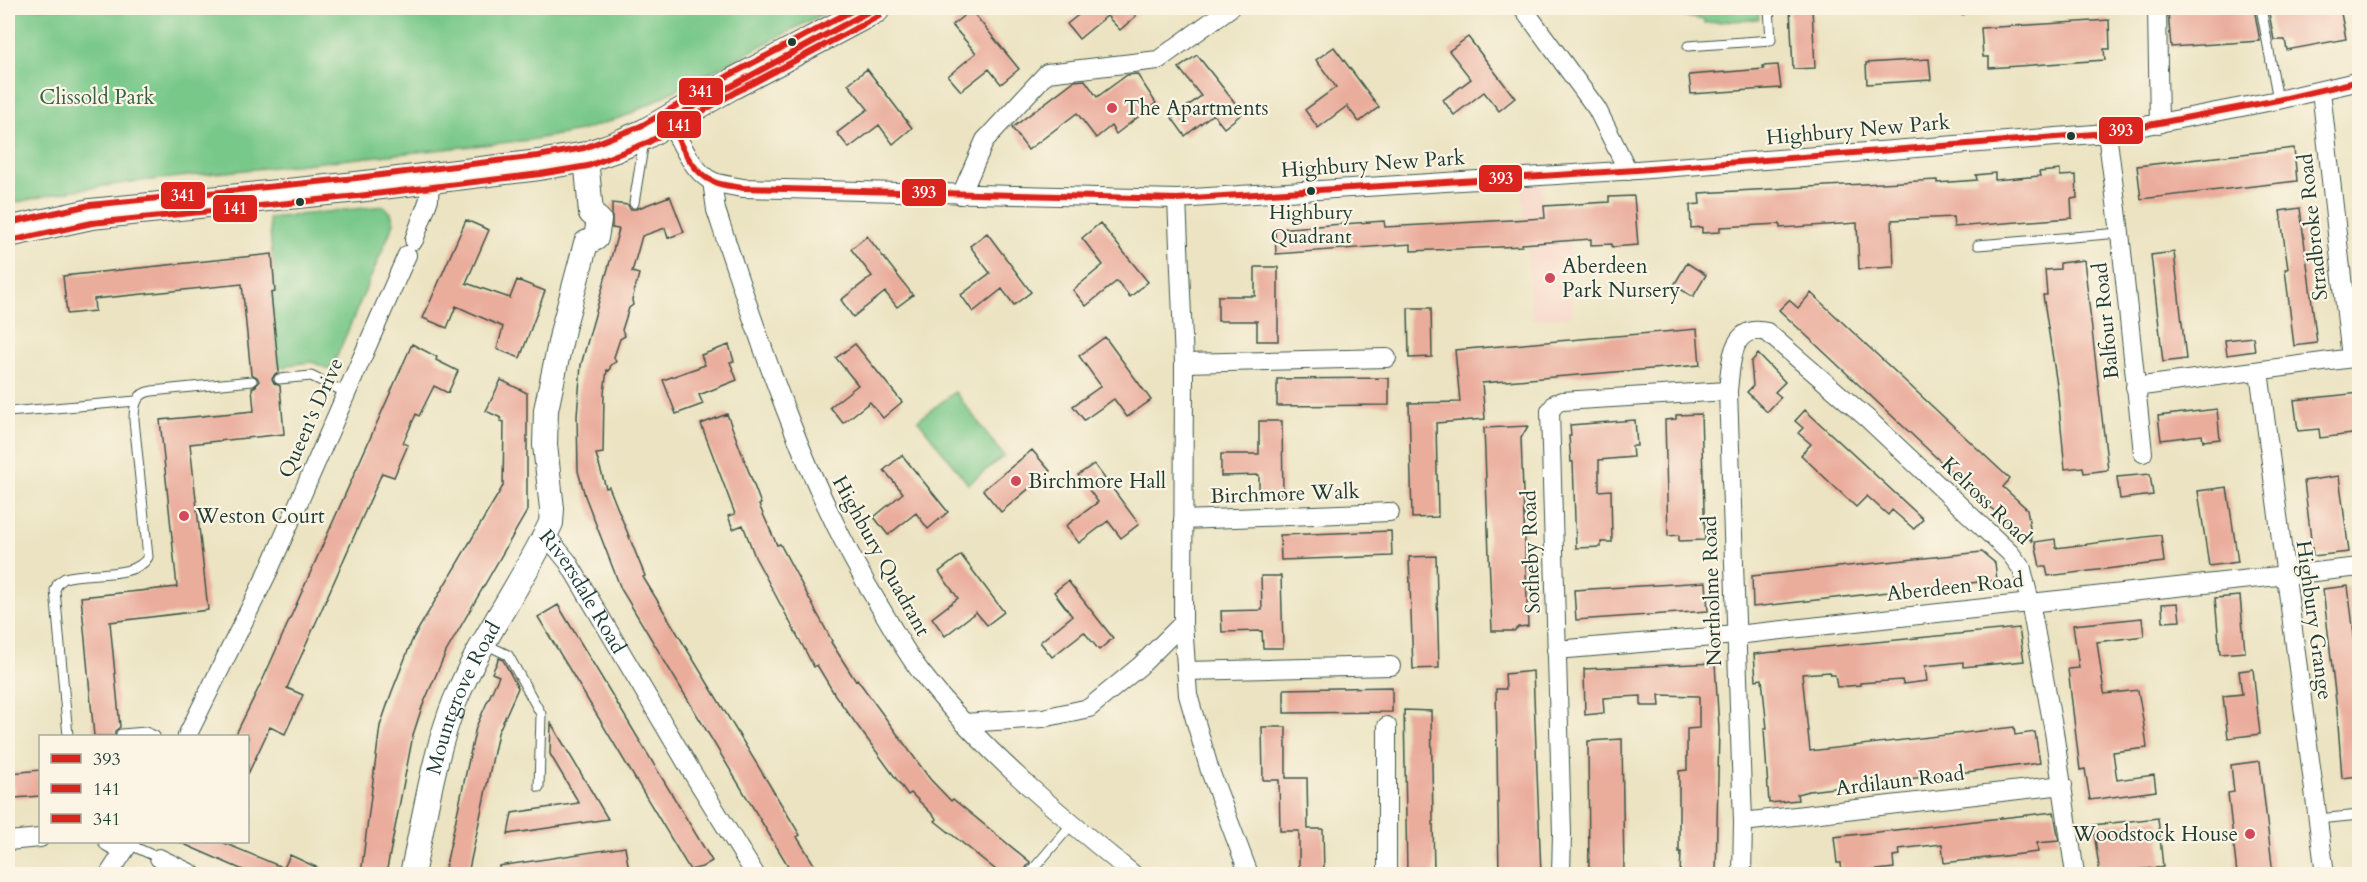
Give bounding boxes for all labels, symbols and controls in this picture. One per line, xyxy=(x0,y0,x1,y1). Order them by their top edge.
unlabelled marker xyxy=(786,36,798,48)
line badge: 341 xyxy=(678,77,724,106)
text: 341 xyxy=(689,81,713,103)
park label: Clissold Park xyxy=(39,83,155,112)
place label: The Apartments xyxy=(1124,94,1268,123)
marker: The Apartments xyxy=(1105,101,1119,115)
street label: Highbury New Park xyxy=(1765,107,1952,152)
line badge: 141 xyxy=(656,110,702,139)
text: 141 xyxy=(667,115,691,137)
line badge: 393 xyxy=(2098,116,2144,145)
text: 393 xyxy=(2109,120,2133,142)
unlabelled marker xyxy=(2065,130,2077,142)
street label: Highbury New Park xyxy=(1280,143,1467,185)
street label: Stradbroke Road xyxy=(2291,152,2335,302)
line badge: 393 xyxy=(1478,164,1523,193)
text: 393 xyxy=(1489,168,1513,190)
line badge: 393 xyxy=(901,178,947,207)
line badge: 341 xyxy=(160,181,206,210)
text: 393 xyxy=(912,182,936,204)
text: 341 xyxy=(171,185,195,207)
marker: Highbury Quadrant xyxy=(1305,185,1317,197)
line badge: 141 xyxy=(212,194,258,223)
unlabelled marker xyxy=(294,196,306,208)
text: 141 xyxy=(223,198,247,220)
place label: Highbury Quadrant xyxy=(1269,199,1353,250)
place label: Aberdeen Park Nursery xyxy=(1562,252,1680,305)
street label: Balfour Road xyxy=(2085,261,2127,381)
marker: Aberdeen Park Nursery xyxy=(1543,271,1557,285)
street label: Queen's Drive xyxy=(272,353,350,483)
street label: Kelross Road xyxy=(1934,451,2038,551)
place label: Birchmore Hall xyxy=(1028,467,1166,496)
street label: Highbury Quadrant xyxy=(825,471,937,642)
marker: Birchmore Hall xyxy=(1009,474,1023,488)
street label: Birchmore Walk xyxy=(1210,477,1361,511)
street label: Sotheby Road xyxy=(1514,490,1548,614)
place label: Weston Court xyxy=(195,502,325,531)
marker: Weston Court xyxy=(177,509,191,523)
street label: Northolme Road xyxy=(1695,515,1729,667)
street label: Riversdale Road xyxy=(532,523,633,659)
street label: Highbury Grange xyxy=(2288,538,2340,702)
street label: Aberdeen Road xyxy=(1885,565,2025,609)
street label: Mountgrove Road xyxy=(419,616,507,778)
legend xyxy=(39,735,249,843)
text: 393 xyxy=(93,747,121,772)
street label: Ardilaun Road xyxy=(1834,759,1966,803)
text: 141 xyxy=(93,777,121,802)
text: 341 xyxy=(93,807,121,832)
place label: Woodstock House xyxy=(2071,820,2238,849)
marker: Woodstock House xyxy=(2243,827,2257,841)

